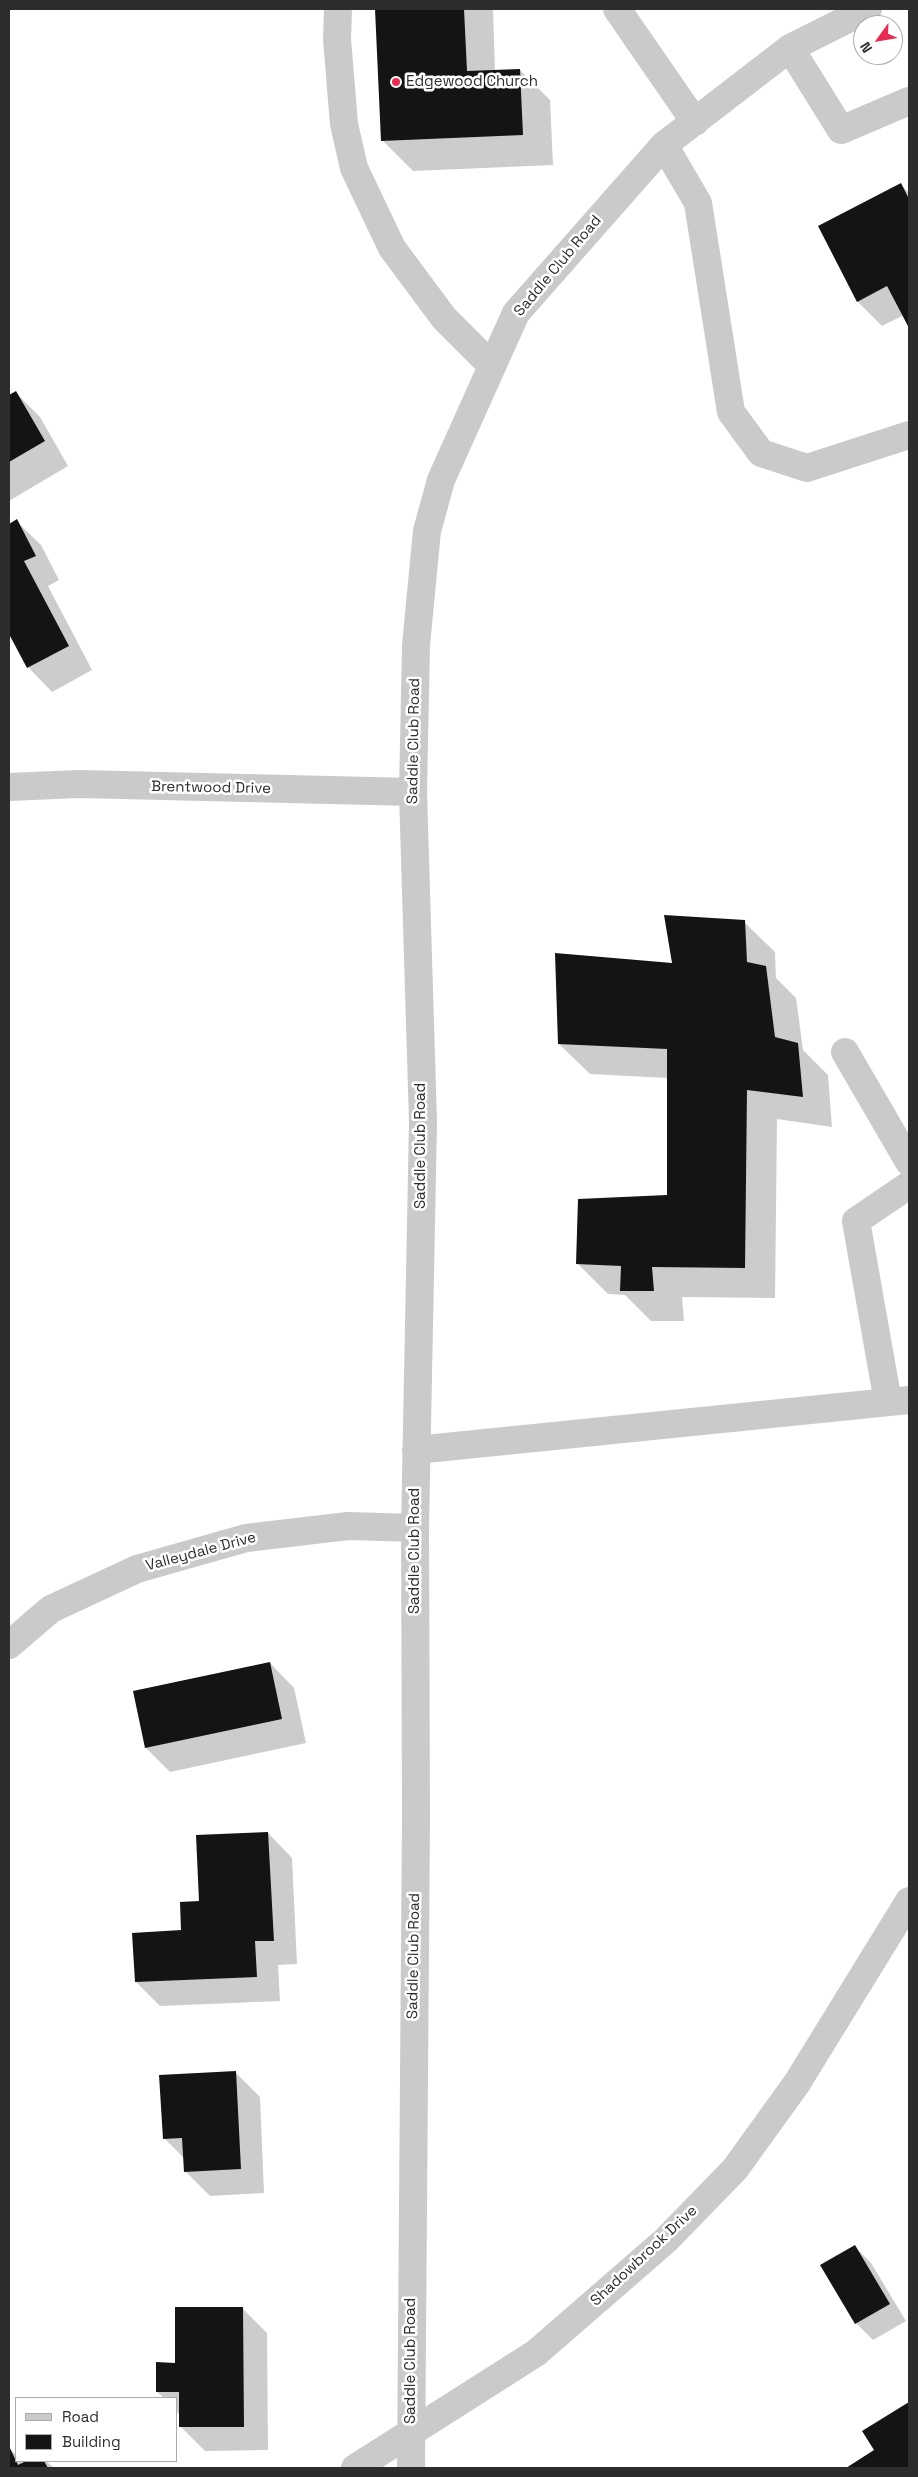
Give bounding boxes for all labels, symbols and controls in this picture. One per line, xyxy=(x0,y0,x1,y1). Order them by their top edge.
north arrow xyxy=(853,15,903,65)
text: N xyxy=(856,39,876,56)
place label: Edgewood Church xyxy=(406,73,538,91)
marker: Edgewood Church xyxy=(390,76,402,88)
street label: Saddle Club Road xyxy=(511,212,605,320)
street label: Saddle Club Road xyxy=(404,678,424,804)
street label: Brentwood Drive xyxy=(151,778,271,798)
street label: Saddle Club Road xyxy=(412,1083,430,1209)
street label: Saddle Club Road xyxy=(406,1488,424,1614)
street label: Valleydale Drive xyxy=(144,1529,258,1575)
street label: Saddle Club Road xyxy=(404,1893,424,2019)
street label: Shadowbrook Drive xyxy=(587,2202,701,2310)
street label: Saddle Club Road xyxy=(402,2298,420,2424)
legend xyxy=(15,2397,178,2462)
text: Road xyxy=(62,2407,99,2426)
text: Building xyxy=(62,2432,121,2451)

